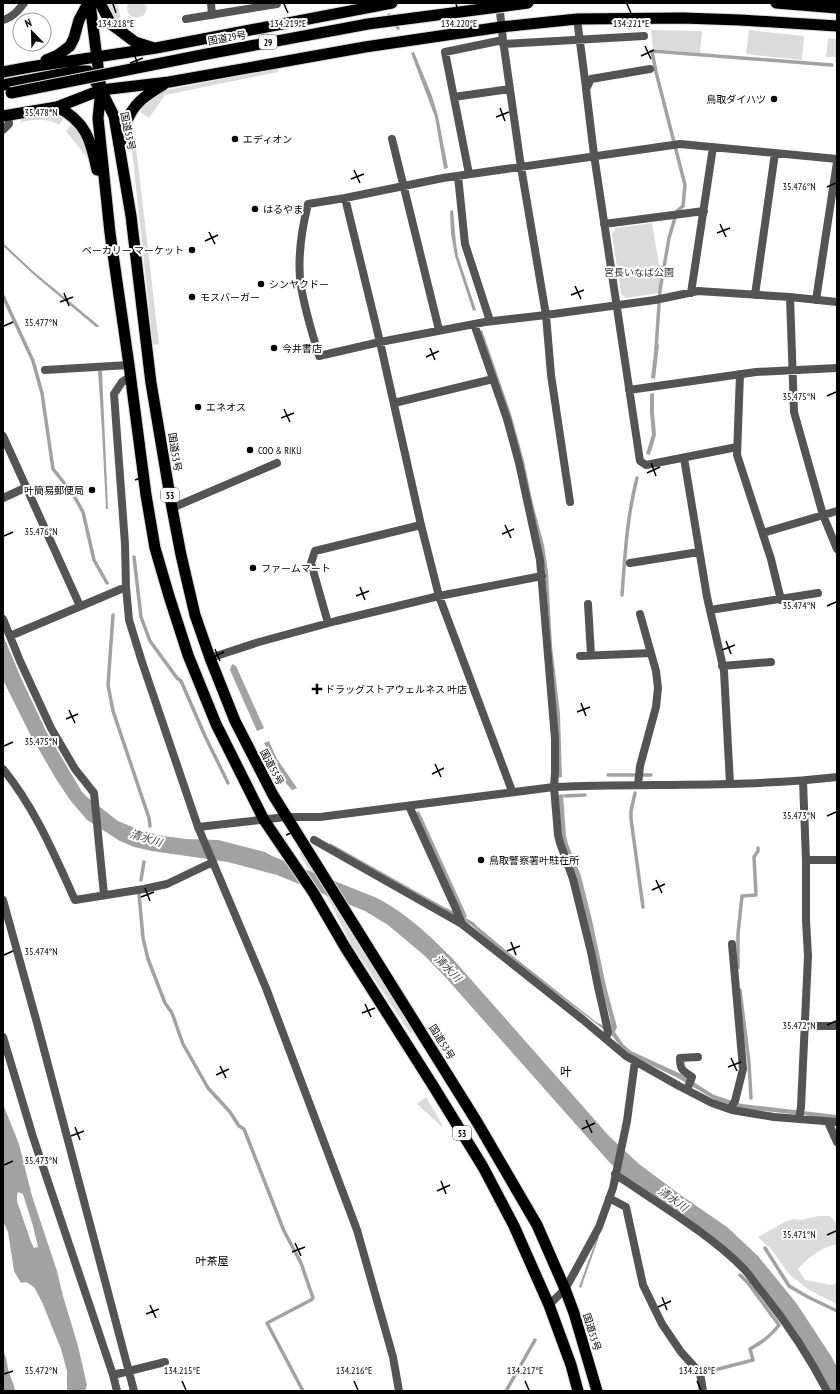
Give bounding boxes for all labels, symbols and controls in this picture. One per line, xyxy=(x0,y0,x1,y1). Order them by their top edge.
north arrow xyxy=(12,12,52,52)
text: N xyxy=(23,15,34,30)
text: 134.218°E xyxy=(98,17,134,30)
text: 134.219°E xyxy=(270,17,306,30)
text: 134.220°E xyxy=(441,17,477,30)
text: 134.221°E xyxy=(613,17,649,30)
street label: 国道29号 xyxy=(207,28,247,48)
road number: 29 xyxy=(259,35,277,49)
place label: 鳥取ダイハツ xyxy=(706,93,766,106)
marker: 鳥取ダイハツ xyxy=(769,94,779,104)
text: 35.478°N xyxy=(24,106,58,119)
street label: 国道53号 xyxy=(118,111,138,151)
place label: エディオン xyxy=(243,133,292,146)
marker: エディオン xyxy=(230,134,240,144)
text: 35.476°N xyxy=(782,180,816,193)
place label: はるやま xyxy=(263,203,303,216)
marker: はるやま xyxy=(250,204,260,214)
place label: ベーカリー マーケット xyxy=(82,244,184,257)
marker: ベーカリー マーケット xyxy=(187,245,197,255)
park label: 宮長いなば公園 xyxy=(604,266,674,279)
place label: シンヤクドー xyxy=(269,278,329,291)
marker: シンヤクドー xyxy=(256,279,266,289)
place label: モスバーガー xyxy=(200,291,260,304)
marker: モスバーガー xyxy=(187,292,197,302)
text: 35.477°N xyxy=(24,316,58,329)
place label: 今井書店 xyxy=(282,342,322,355)
marker: 今井書店 xyxy=(269,343,279,353)
text: 35.475°N xyxy=(782,390,816,403)
place label: エネオス xyxy=(206,401,246,414)
marker: エネオス xyxy=(193,402,203,412)
street label: 国道53号 xyxy=(166,432,184,472)
place label: COO & RIKU xyxy=(258,444,301,457)
marker: COO & RIKU xyxy=(245,445,255,455)
place label: 叶簡易郵便局 xyxy=(24,484,84,497)
marker: 叶簡易郵便局 xyxy=(87,485,97,495)
road number: 53 xyxy=(161,488,179,502)
text: 35.476°N xyxy=(24,525,58,538)
place label: ファームマート xyxy=(261,562,331,575)
marker: ファームマート xyxy=(248,563,258,573)
text: 35.474°N xyxy=(782,599,816,612)
place label: ドラッグストアウェルネス 叶店 xyxy=(325,683,467,696)
marker: ドラッグストアウェルネス 叶店 xyxy=(312,684,322,694)
text: 35.475°N xyxy=(24,735,58,748)
street label: 国道53号 xyxy=(257,747,287,787)
text: 35.473°N xyxy=(782,809,816,822)
water label: 清水川 xyxy=(128,826,165,850)
place label: 鳥取警察署叶駐在所 xyxy=(489,854,579,867)
marker: 鳥取警察署叶駐在所 xyxy=(476,855,486,865)
text: 35.474°N xyxy=(24,945,58,958)
water label: 清水川 xyxy=(431,951,465,985)
text: 35.472°N xyxy=(782,1019,816,1032)
street label: 国道53号 xyxy=(426,1022,458,1062)
district label: 叶 xyxy=(560,1064,572,1079)
road number: 53 xyxy=(453,1126,471,1140)
text: 35.473°N xyxy=(24,1154,58,1167)
water label: 清水川 xyxy=(655,1184,691,1215)
text: 35.471°N xyxy=(782,1228,816,1241)
district label: 叶茶屋 xyxy=(196,1254,229,1268)
street label: 国道53号 xyxy=(580,1311,604,1353)
text: 35.472°N xyxy=(24,1364,58,1377)
text: 134.215°E xyxy=(164,1364,200,1377)
text: 134.216°E xyxy=(336,1364,372,1377)
text: 134.217°E xyxy=(507,1364,543,1377)
text: 134.218°E xyxy=(679,1364,715,1377)

